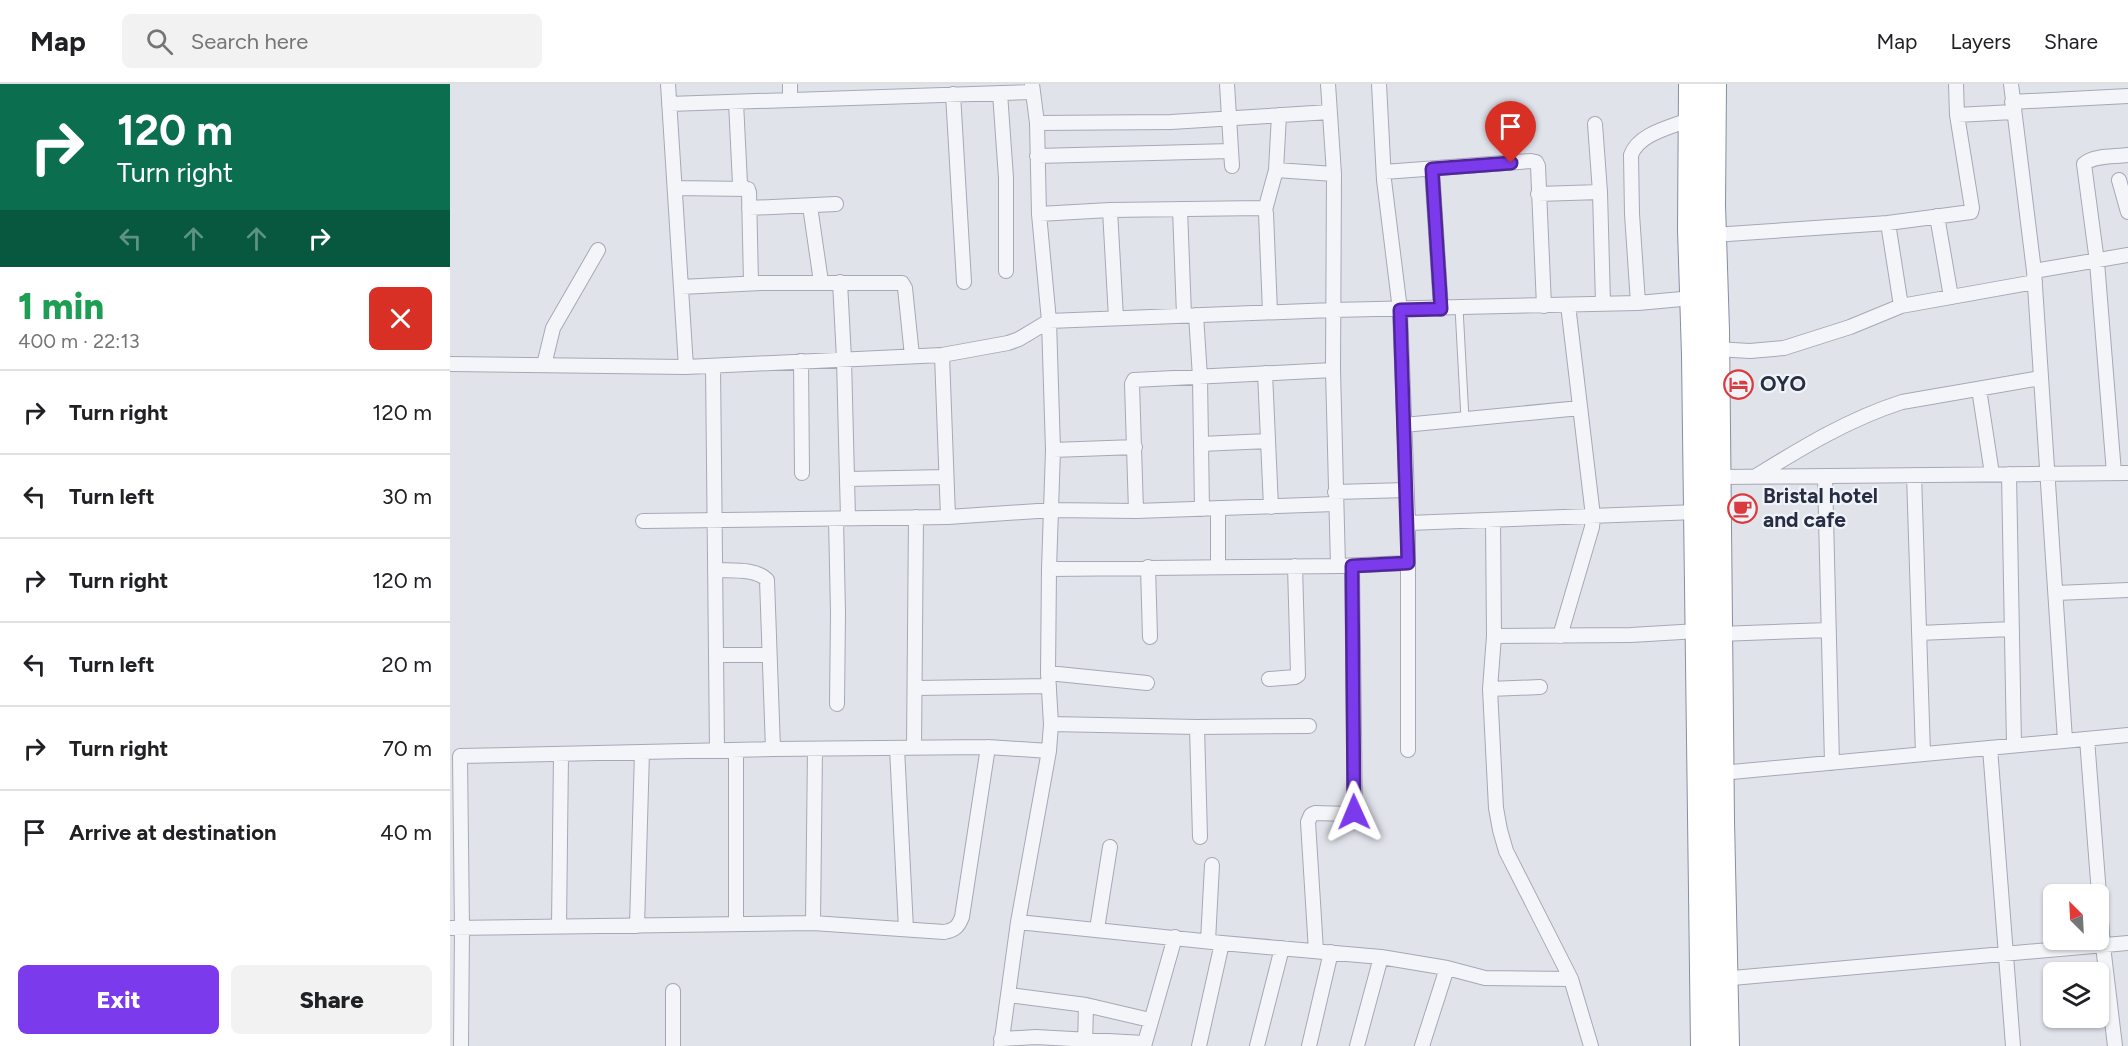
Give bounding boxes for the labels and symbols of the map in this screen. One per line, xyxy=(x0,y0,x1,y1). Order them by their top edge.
pin xyxy=(1485,101,1536,163)
hotel icon: OYO xyxy=(1723,368,1755,400)
place label: OYO xyxy=(1760,371,1806,396)
place label: Bristal hotel and cafe xyxy=(1763,483,1878,532)
cafe icon: Bristal hotel and cafe xyxy=(1726,492,1758,524)
position arrow xyxy=(1322,780,1386,844)
north arrow xyxy=(2043,884,2109,950)

